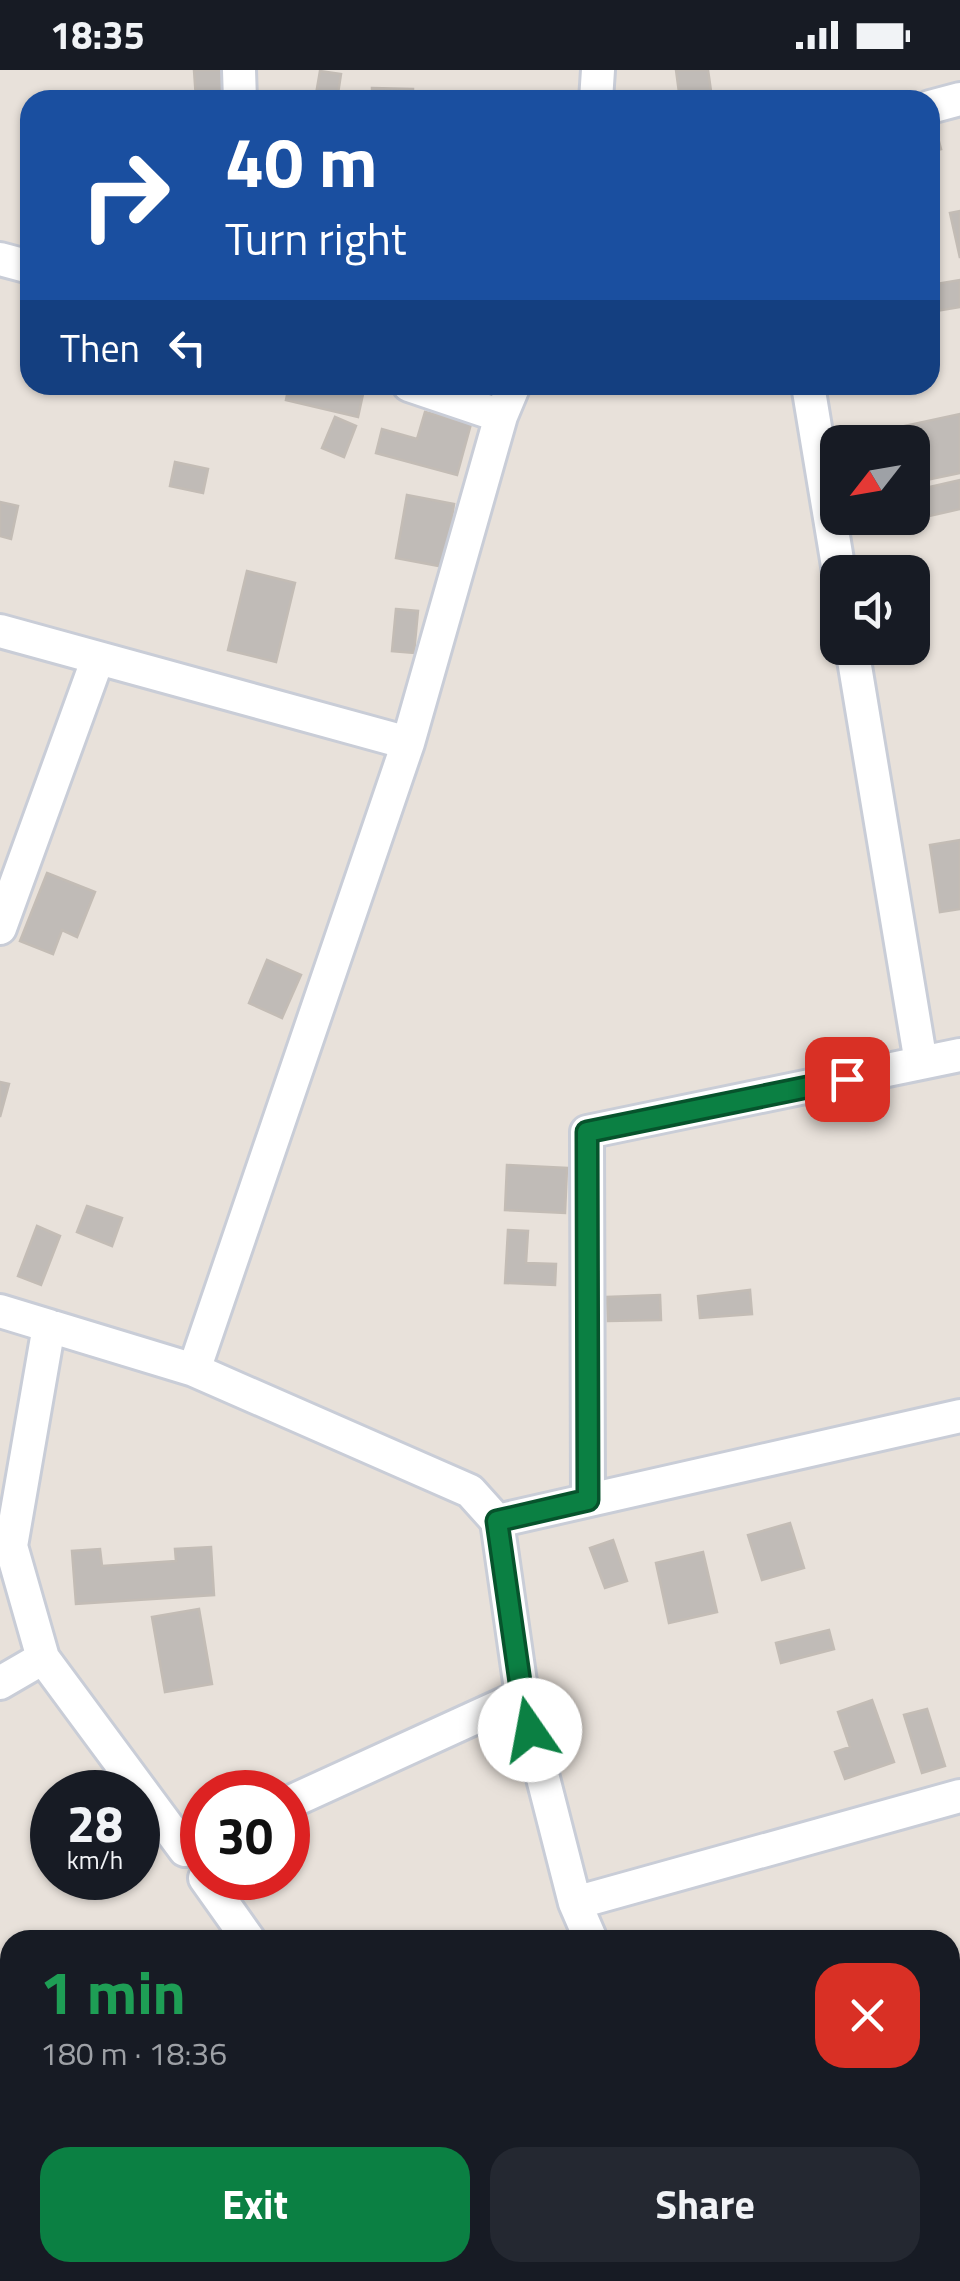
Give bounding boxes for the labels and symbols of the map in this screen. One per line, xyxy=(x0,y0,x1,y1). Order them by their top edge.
north arrow xyxy=(820,425,930,535)
pin xyxy=(805,1037,890,1122)
position arrow xyxy=(478,1678,582,1782)
speed limit sign: 30 xyxy=(180,1770,310,1900)

